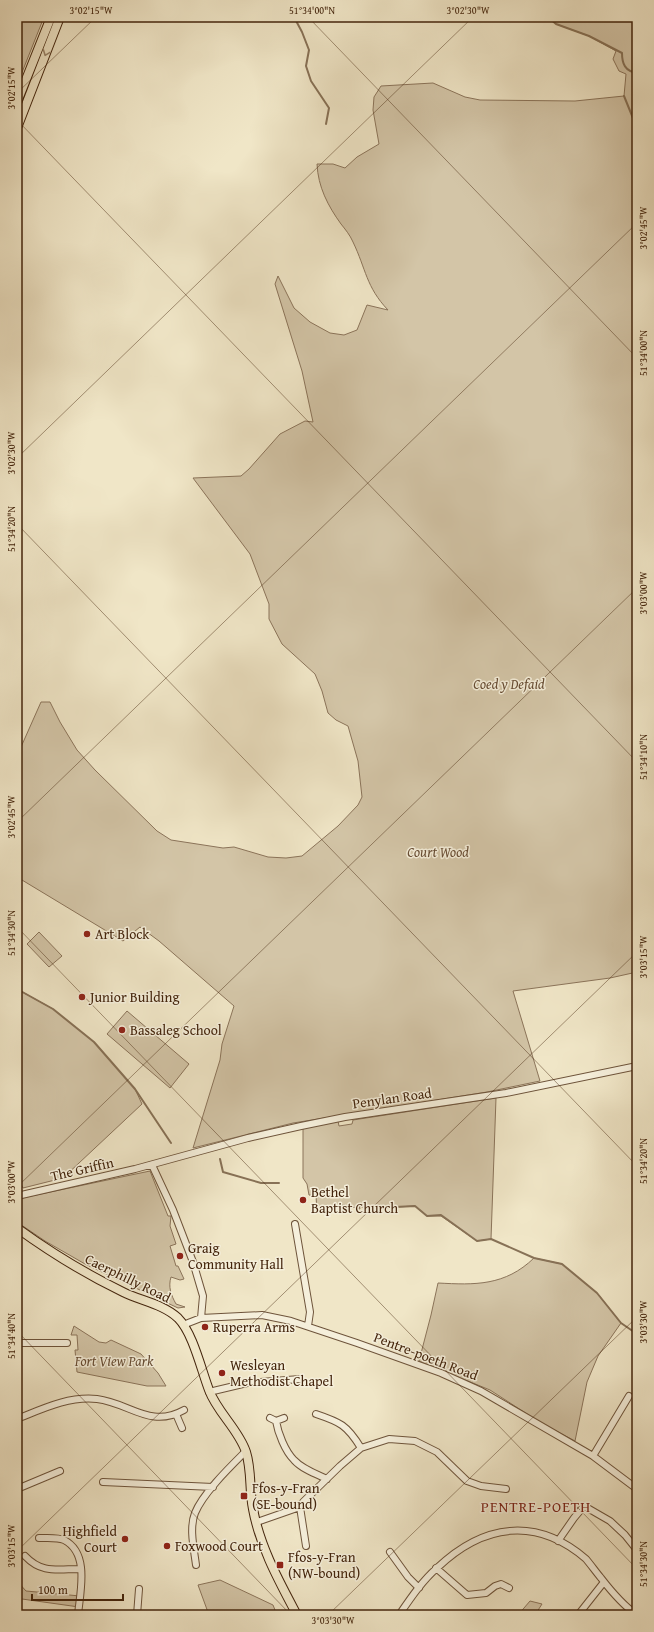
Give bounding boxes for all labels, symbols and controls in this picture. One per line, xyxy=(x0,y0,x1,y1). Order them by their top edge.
text: 3°02'15"W xyxy=(69,3,113,18)
text: 51°34'00"N xyxy=(289,3,335,18)
text: 3°02'30"W xyxy=(446,3,490,18)
one-way arrow xyxy=(42,50,50,57)
text: 3°02'15"W xyxy=(4,66,19,110)
text: 3°02'45"W xyxy=(636,206,651,250)
text: 51°34'00"N xyxy=(636,330,651,376)
text: 3°02'30"W xyxy=(4,431,19,475)
text: 51°34'20"N xyxy=(4,506,19,552)
text: 3°03'00"W xyxy=(636,571,651,615)
park label: Coed y Defaid xyxy=(473,674,545,694)
text: 51°34'10"N xyxy=(636,734,651,780)
text: 3°02'45"W xyxy=(4,795,19,839)
park label: Court Wood xyxy=(407,842,469,862)
text: 51°34'30"N xyxy=(4,910,19,956)
place label: Art Block xyxy=(95,924,150,944)
marker: Art Block xyxy=(82,929,92,939)
text: 3°03'15"W xyxy=(636,935,651,979)
place label: Junior Building xyxy=(88,987,179,1007)
marker: Junior Building xyxy=(77,992,87,1002)
place label: Bassaleg School xyxy=(130,1020,222,1040)
marker: Bassaleg School xyxy=(117,1025,127,1035)
street label: Penylan Road xyxy=(351,1082,433,1113)
text: 51°34'20"N xyxy=(636,1138,651,1184)
street label: The Griffin xyxy=(49,1152,116,1186)
text: 3°03'00"W xyxy=(4,1160,19,1204)
place label: Bethel Baptist Church xyxy=(311,1182,398,1218)
marker: Bethel Baptist Church xyxy=(298,1195,308,1205)
place label: Graig Community Hall xyxy=(188,1238,284,1274)
street label: Caerphilly Road xyxy=(82,1249,175,1308)
marker: Graig Community Hall xyxy=(175,1251,185,1261)
text: 3°03'30"W xyxy=(636,1300,651,1344)
text: 51°34'40"N xyxy=(4,1313,19,1359)
place label: Ruperra Arms xyxy=(213,1317,295,1337)
marker: Ruperra Arms xyxy=(200,1322,210,1332)
street label: Pentre-poeth Road xyxy=(371,1327,482,1385)
park label: Fort View Park xyxy=(74,1351,154,1371)
place label: Wesleyan Methodist Chapel xyxy=(230,1355,333,1391)
marker: Wesleyan Methodist Chapel xyxy=(217,1368,227,1378)
place label: Ffos-y-Fran (SE-bound) xyxy=(252,1478,320,1514)
marker: Ffos-y-Fran (SE-bound) xyxy=(239,1491,249,1501)
district label: PENTRE-POETH xyxy=(481,1496,591,1517)
place label: Highfield Court xyxy=(63,1521,118,1557)
text: 3°03'15"W xyxy=(4,1524,19,1568)
marker: Highfield Court xyxy=(120,1534,130,1544)
place label: Foxwood Court xyxy=(175,1536,263,1556)
marker: Foxwood Court xyxy=(162,1541,172,1551)
text: 51°34'30"N xyxy=(636,1541,651,1587)
place label: Ffos-y-Fran (NW-bound) xyxy=(288,1547,360,1583)
marker: Ffos-y-Fran (NW-bound) xyxy=(275,1560,285,1570)
scale bar xyxy=(32,1576,123,1602)
text: 100 m xyxy=(38,1581,68,1598)
text: 3°03'30"W xyxy=(311,1613,355,1628)

